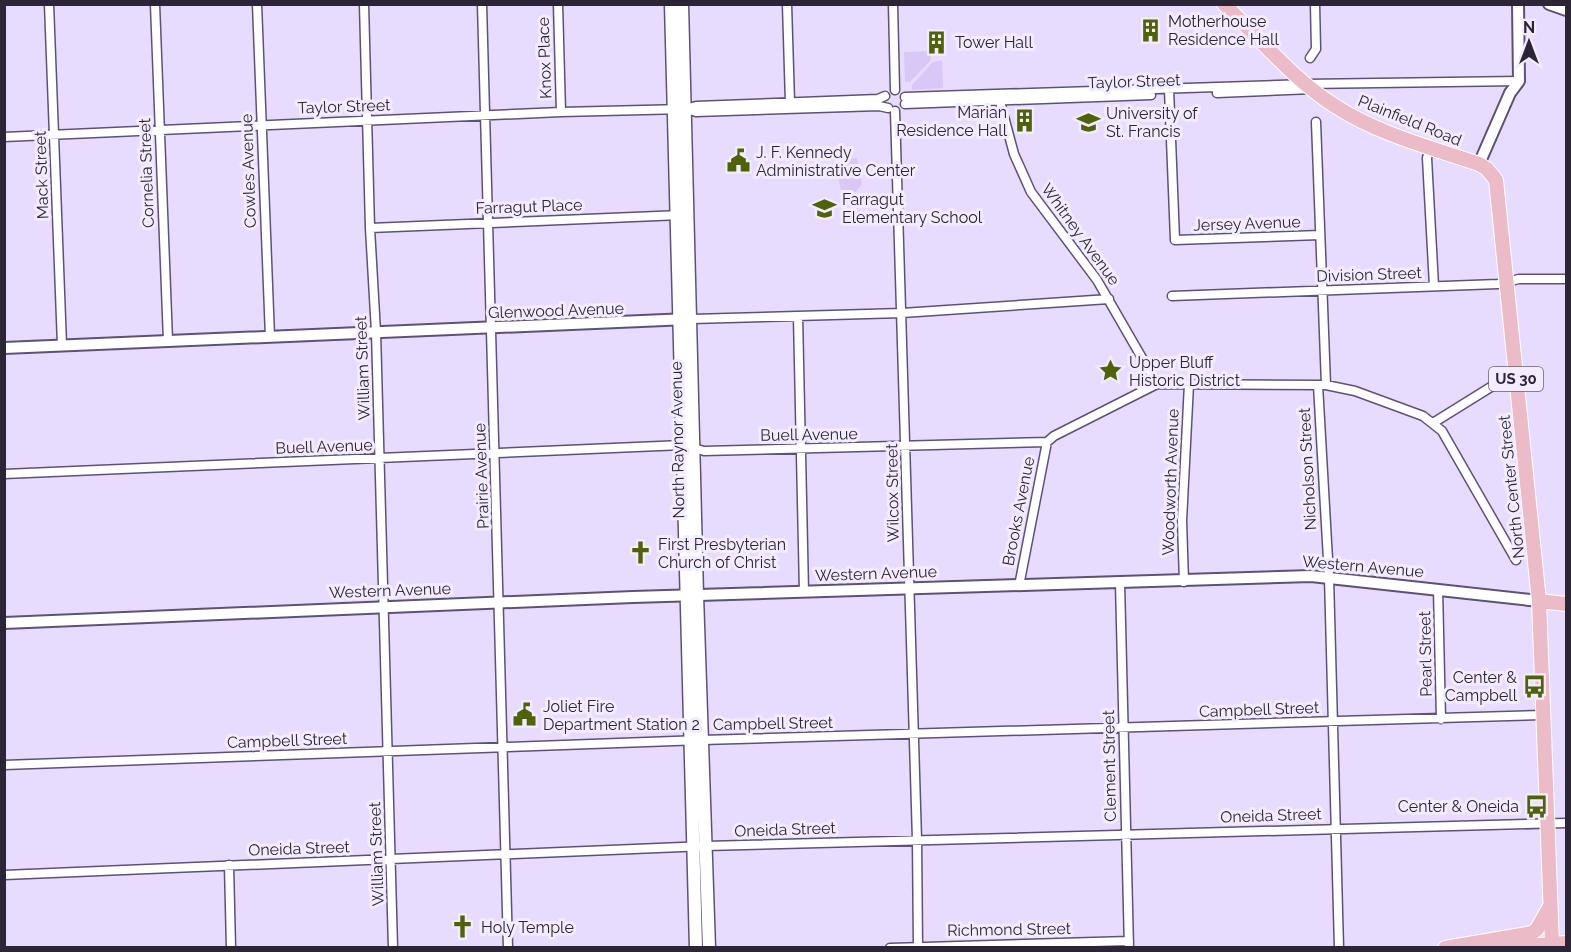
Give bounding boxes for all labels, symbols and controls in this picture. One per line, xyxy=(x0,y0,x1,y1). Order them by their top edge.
place label: Motherhouse Residence Hall xyxy=(1168,12,1279,49)
north arrow xyxy=(1499,12,1559,72)
street label: Knox Place xyxy=(534,17,555,99)
building icon: Motherhouse Residence Hall xyxy=(1137,17,1163,43)
text: N xyxy=(1523,18,1535,37)
building icon: Tower Hall xyxy=(924,29,950,55)
place label: Tower Hall xyxy=(955,33,1033,52)
street label: Taylor Street xyxy=(1087,70,1181,93)
street label: Plainfield Road xyxy=(1355,91,1464,150)
street label: Taylor Street xyxy=(297,95,391,118)
place label: Marian Residence Hall xyxy=(896,103,1008,140)
place label: University of St. Francis xyxy=(1106,104,1198,141)
building icon: Marian Residence Hall xyxy=(1012,108,1038,134)
school or university icon: University of St. Francis xyxy=(1075,109,1101,135)
street label: Cowles Avenue xyxy=(237,113,260,228)
street label: Cornelia Street xyxy=(135,117,158,228)
street label: Mack Street xyxy=(30,130,53,219)
place label: J. F. Kennedy Administrative Center xyxy=(756,143,916,180)
public building icon: J. F. Kennedy Administrative Center xyxy=(725,148,751,174)
street label: Whitney Avenue xyxy=(1037,180,1124,289)
place label: Farragut Elementary School xyxy=(842,190,983,227)
street label: Farragut Place xyxy=(475,195,583,218)
school or university icon: Farragut Elementary School xyxy=(811,195,837,221)
street label: Jersey Avenue xyxy=(1193,212,1301,235)
street label: Division Street xyxy=(1316,263,1423,286)
street label: Glenwood Avenue xyxy=(488,299,624,322)
street label: William Street xyxy=(351,315,374,420)
place label: Upper Bluff Historic District xyxy=(1129,353,1241,390)
place icon: Upper Bluff Historic District xyxy=(1098,358,1124,384)
street label: North Raynor Avenue xyxy=(667,361,688,519)
road number: US 30 xyxy=(1489,367,1543,391)
street label: Nicholson Street xyxy=(1295,407,1320,531)
street label: Woodworth Avenue xyxy=(1158,408,1183,556)
street label: North Center Street xyxy=(1494,414,1528,560)
street label: Prairie Avenue xyxy=(470,423,493,529)
street label: Buell Avenue xyxy=(760,424,858,445)
street label: Buell Avenue xyxy=(275,435,373,458)
street label: Wilcox Street xyxy=(882,443,903,543)
street label: Brooks Avenue xyxy=(999,455,1038,567)
place label: First Presbyterian Church of Christ xyxy=(658,535,786,572)
church icon: First Presbyterian Church of Christ xyxy=(627,540,653,566)
street label: Western Avenue xyxy=(1301,552,1425,581)
street label: Western Avenue xyxy=(815,562,937,585)
street label: Western Avenue xyxy=(329,579,451,602)
street label: Pearl Street xyxy=(1415,610,1436,697)
place label: Center & Campbell xyxy=(1445,668,1518,705)
bus stop icon: Center & Campbell xyxy=(1522,673,1548,699)
place label: Joliet Fire Department Station 2 xyxy=(543,697,700,734)
street label: Campbell Street xyxy=(1199,698,1320,721)
public building icon: Joliet Fire Department Station 2 xyxy=(512,702,538,728)
street label: Clement Street xyxy=(1099,709,1120,822)
street label: Campbell Street xyxy=(713,713,834,734)
street label: Campbell Street xyxy=(227,729,348,752)
bus stop icon: Center & Oneida xyxy=(1524,793,1550,819)
place label: Center & Oneida xyxy=(1398,797,1519,816)
street label: William Street xyxy=(365,801,388,906)
street label: Oneida Street xyxy=(1220,804,1323,827)
street label: Oneida Street xyxy=(734,818,837,841)
street label: Oneida Street xyxy=(248,837,351,860)
church icon: Holy Temple xyxy=(450,914,476,940)
place label: Holy Temple xyxy=(481,918,574,937)
street label: Richmond Street xyxy=(947,919,1072,940)

